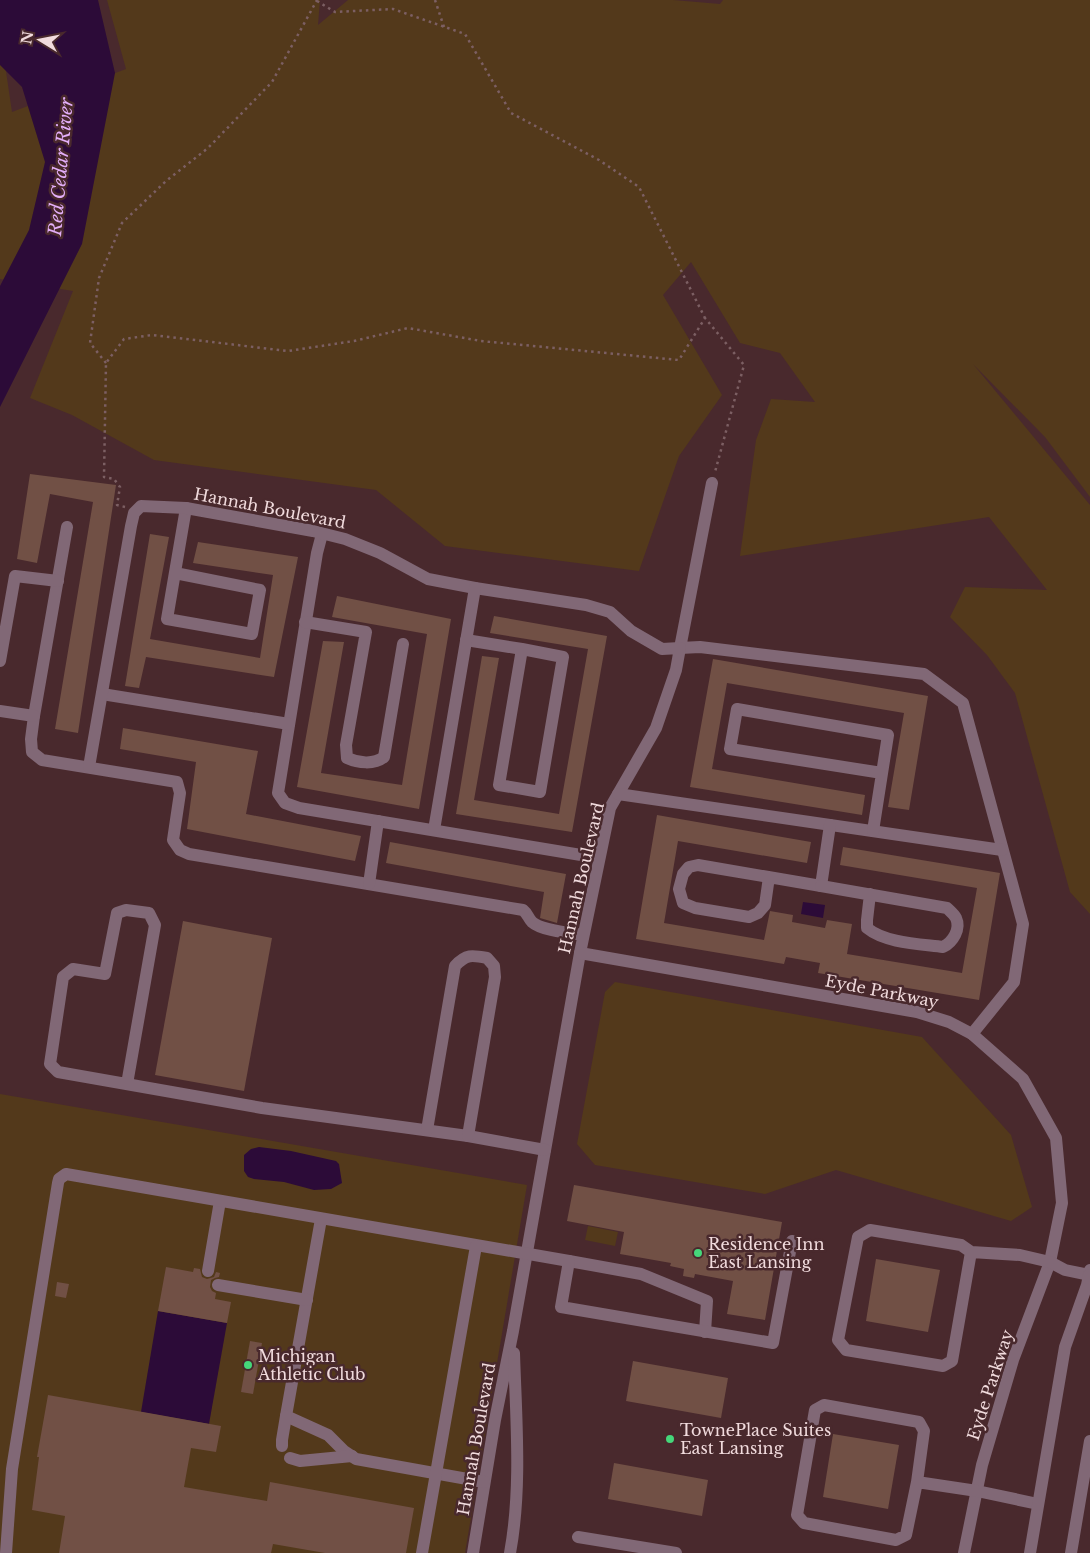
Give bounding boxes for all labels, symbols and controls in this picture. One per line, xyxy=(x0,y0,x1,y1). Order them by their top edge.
north arrow xyxy=(15,15,65,65)
text: N xyxy=(17,30,37,46)
water label: Red Cedar River xyxy=(44,96,78,238)
street label: Hannah Boulevard xyxy=(192,483,348,533)
street label: Hannah Boulevard xyxy=(554,800,608,956)
street label: Eyde Parkway xyxy=(824,970,941,1012)
place label: Residence Inn East Lansing xyxy=(708,1234,824,1272)
marker: Residence Inn East Lansing xyxy=(692,1247,704,1259)
street label: Eyde Parkway xyxy=(963,1326,1018,1443)
place label: Michigan Athletic Club xyxy=(257,1346,366,1384)
marker: Michigan Athletic Club xyxy=(242,1359,254,1371)
street label: Hannah Boulevard xyxy=(453,1361,499,1517)
place label: TownePlace Suites East Lansing xyxy=(680,1420,831,1458)
marker: TownePlace Suites East Lansing xyxy=(664,1433,676,1445)

